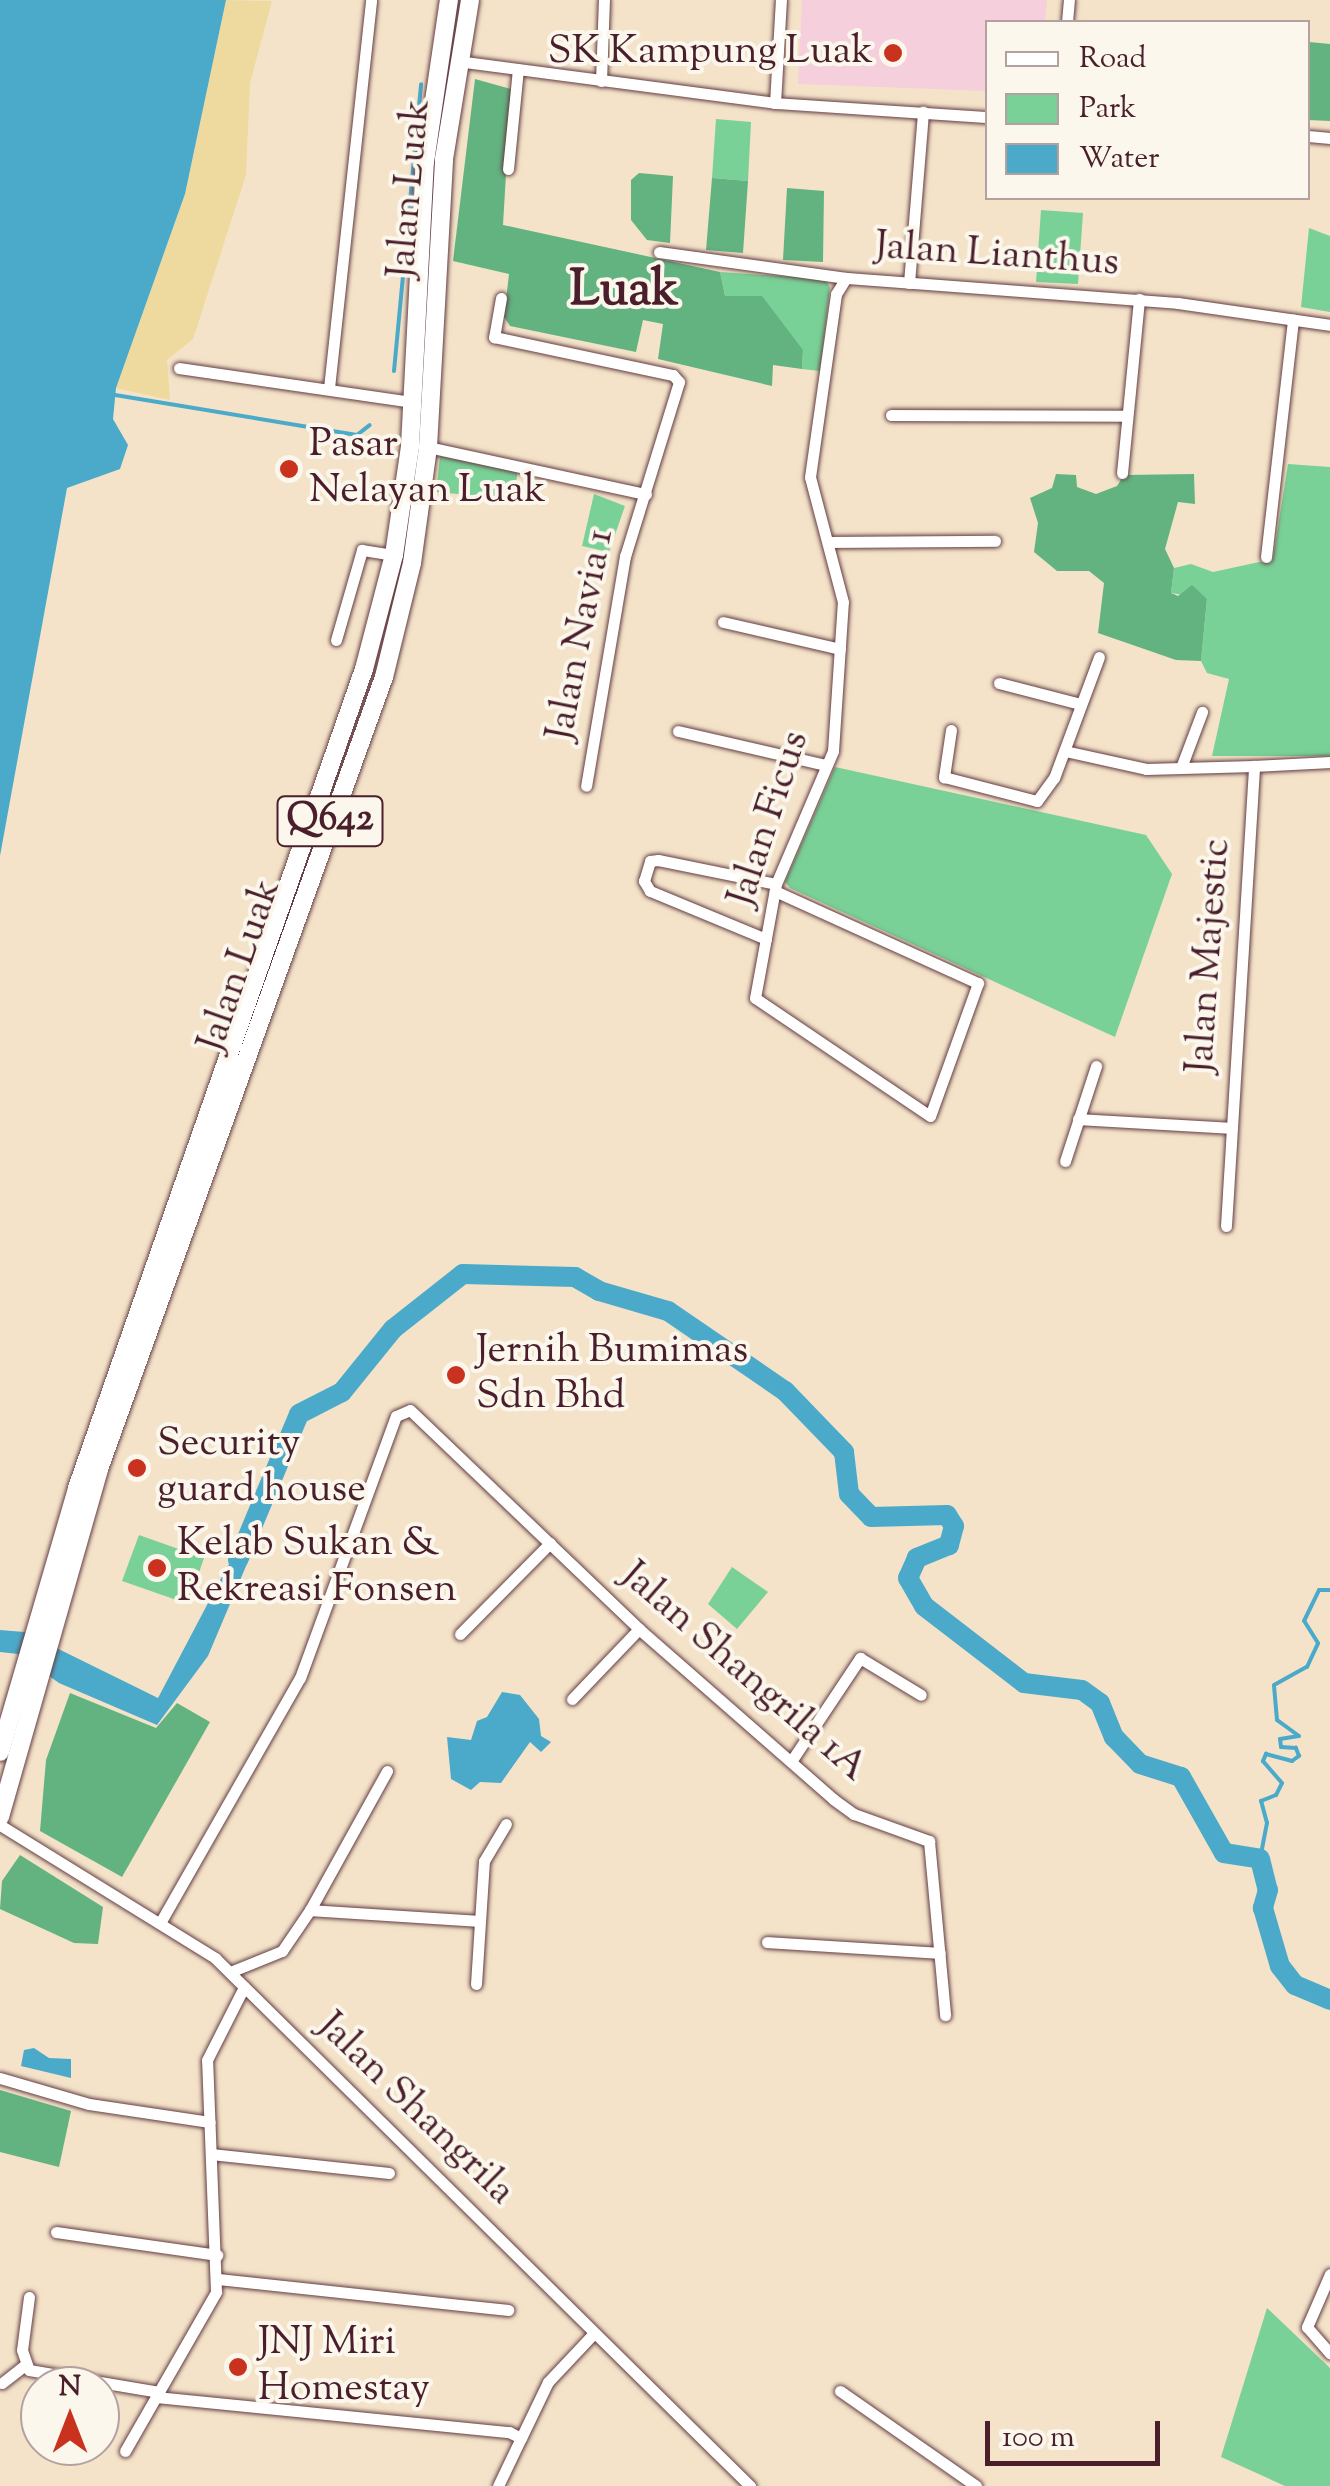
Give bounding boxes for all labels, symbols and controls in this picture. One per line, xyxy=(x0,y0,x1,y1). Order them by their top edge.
legend xyxy=(985,20,1310,200)
place label: SK Kampung Luak xyxy=(548,29,873,77)
text: Road xyxy=(1079,38,1146,81)
marker: SK Kampung Luak xyxy=(882,42,904,64)
text: Park xyxy=(1079,88,1136,131)
street label: Jalan Luak xyxy=(379,98,443,280)
text: Water xyxy=(1079,138,1160,181)
street label: Jalan Lianthus xyxy=(873,224,1121,288)
district label: Luak xyxy=(569,263,679,323)
place label: Pasar Nelayan Luak xyxy=(309,422,546,516)
marker: Pasar Nelayan Luak xyxy=(278,458,300,480)
street label: Jalan Navia 1 xyxy=(538,525,626,745)
street label: Jalan Ficus xyxy=(719,725,821,913)
road number: Q642 xyxy=(275,788,385,854)
street label: Jalan Majestic xyxy=(1178,837,1242,1075)
street label: Jalan Luak xyxy=(189,873,293,1059)
place label: Jernih Bumimas Sdn Bhd xyxy=(476,1328,748,1422)
marker: Jernih Bumimas Sdn Bhd xyxy=(445,1364,467,1386)
place label: Security guard house xyxy=(157,1421,366,1515)
marker: Security guard house xyxy=(126,1457,148,1479)
place label: Kelab Sukan & Rekreasi Fonsen xyxy=(177,1521,457,1615)
street label: Jalan Shangrila 1A xyxy=(610,1553,876,1793)
marker: Kelab Sukan & Rekreasi Fonsen xyxy=(146,1557,168,1579)
street label: Jalan Shangrila xyxy=(306,2004,524,2216)
place label: JNJ Miri Homestay xyxy=(258,2320,430,2414)
marker: JNJ Miri Homestay xyxy=(227,2356,249,2378)
north arrow xyxy=(20,2366,120,2466)
text: N xyxy=(59,2368,81,2408)
scale bar xyxy=(990,2401,1165,2463)
text: 100 m xyxy=(1002,2417,1075,2460)

